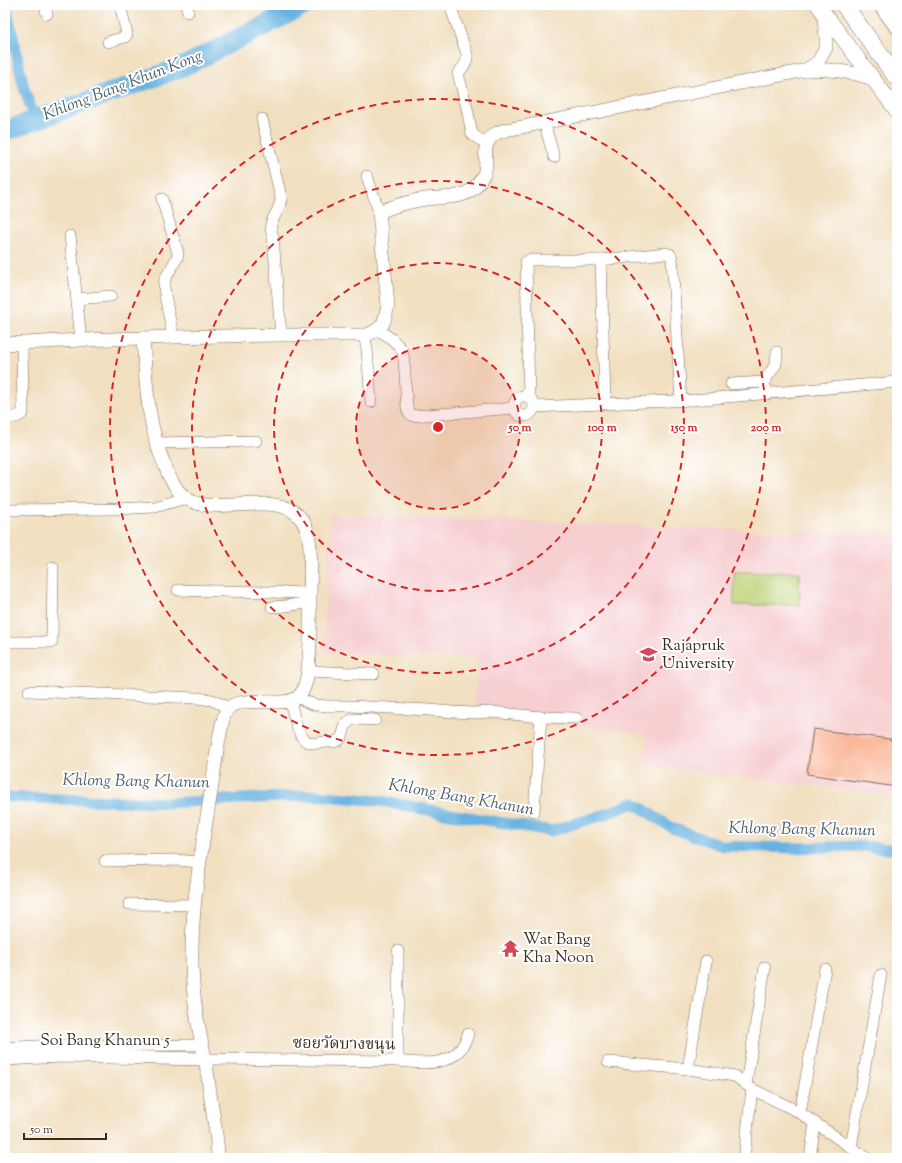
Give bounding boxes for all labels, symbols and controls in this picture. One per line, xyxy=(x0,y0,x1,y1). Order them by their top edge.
water label: Khlong Bang Khun Kong xyxy=(40,44,207,128)
text: 50 m xyxy=(508,419,532,437)
text: 100 m xyxy=(586,419,617,437)
text: 150 m xyxy=(669,419,698,437)
text: 200 m xyxy=(751,419,781,437)
centre of rings xyxy=(431,420,445,434)
place label: Rajapruk University xyxy=(662,635,735,676)
school or university icon: Rajapruk University xyxy=(639,645,659,665)
water label: Khlong Bang Khanun xyxy=(62,769,210,795)
water label: Khlong Bang Khanun xyxy=(386,773,536,823)
water label: Khlong Bang Khanun xyxy=(728,817,876,843)
place label: Wat Bang Kha Noon xyxy=(523,929,595,970)
temple icon: Wat Bang Kha Noon xyxy=(500,939,520,959)
street label: Soi Bang Khanun 5 xyxy=(40,1030,170,1053)
street label: ซอยวัดบางขนุน xyxy=(292,1033,396,1057)
scale bar xyxy=(24,1115,106,1141)
text: 50 m xyxy=(29,1121,53,1139)

